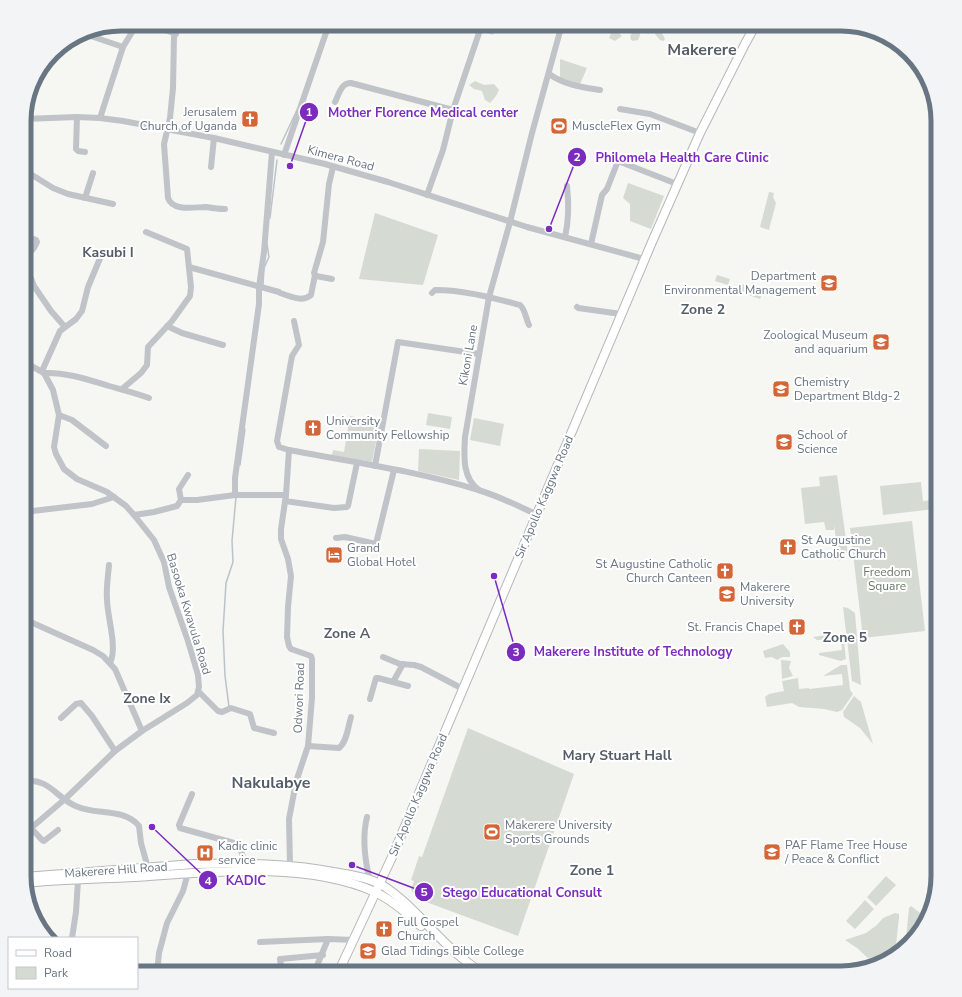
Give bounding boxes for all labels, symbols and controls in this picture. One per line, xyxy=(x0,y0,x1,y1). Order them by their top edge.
district label: Makerere xyxy=(667,39,737,61)
callout: Mother Florence Medical center xyxy=(299,100,526,125)
place label: Jerusalem Church of Uganda xyxy=(140,104,237,134)
text: 1 xyxy=(305,104,313,120)
text: Mother Florence Medical center xyxy=(328,104,519,122)
church icon: Jerusalem Church of Uganda xyxy=(240,109,260,129)
sports icon: MuscleFlex Gym xyxy=(549,116,569,136)
place label: MuscleFlex Gym xyxy=(572,118,661,134)
street label: Kimera Road xyxy=(306,141,376,175)
callout: Philomela Health Care Clinic xyxy=(567,144,776,169)
text: 2 xyxy=(573,149,581,165)
text: Philomela Health Care Clinic xyxy=(595,149,769,167)
district label: Kasubi I xyxy=(82,243,134,262)
place label: Department Environmental Management xyxy=(664,268,817,298)
school or university icon: Department Environmental Management xyxy=(819,273,839,293)
district label: Zone 2 xyxy=(681,300,725,319)
street label: Kikoni Lane xyxy=(455,323,481,387)
place label: Zoological Museum and aquarium xyxy=(763,327,868,357)
school or university icon: Zoological Museum and aquarium xyxy=(871,332,891,352)
place label: Chemistry Department Bldg-2 xyxy=(794,374,900,404)
school or university icon: Chemistry Department Bldg-2 xyxy=(771,379,791,399)
place label: University Community Fellowship xyxy=(326,413,449,443)
church icon: University Community Fellowship xyxy=(303,418,323,438)
place label: School of Science xyxy=(797,427,848,457)
school or university icon: School of Science xyxy=(774,432,794,452)
street label: Sir Apollo Kaggwa Road xyxy=(511,433,577,561)
place label: St Augustine Catholic Church xyxy=(801,532,886,562)
church icon: St Augustine Catholic Church xyxy=(778,537,798,557)
place label: Grand Global Hotel xyxy=(347,540,416,570)
hotel icon: Grand Global Hotel xyxy=(324,545,344,565)
street label: Basooka Kwavula Road xyxy=(163,551,215,677)
place label: St Augustine Catholic Church Canteen xyxy=(595,556,712,586)
church icon: St Augustine Catholic Church Canteen xyxy=(715,561,735,581)
park label: Freedom Square xyxy=(863,564,911,594)
place label: Makerere University xyxy=(740,579,795,609)
school or university icon: Makerere University xyxy=(717,584,737,604)
church icon: St. Francis Chapel xyxy=(787,617,807,637)
place label: St. Francis Chapel xyxy=(687,619,784,635)
district label: Zone A xyxy=(324,624,371,643)
district label: Zone 5 xyxy=(823,628,867,647)
callout: Makerere Institute of Technology xyxy=(506,639,740,664)
text: Makerere Institute of Technology xyxy=(534,643,732,661)
text: 3 xyxy=(512,644,520,660)
street label: Odwori Road xyxy=(290,662,308,734)
district label: Zone Ix xyxy=(123,689,171,708)
street label: Sir Apollo Kaggwa Road xyxy=(385,731,451,859)
district label: Mary Stuart Hall xyxy=(562,746,672,765)
district label: Nakulabye xyxy=(232,772,311,794)
place label: Makerere University Sports Grounds xyxy=(505,817,613,847)
sports icon: Makerere University Sports Grounds xyxy=(482,822,502,842)
place label: PAF Flame Tree House / Peace & Conflict xyxy=(784,837,907,867)
place label: Kadic clinic service xyxy=(218,838,278,868)
school or university icon: PAF Flame Tree House / Peace & Conflict xyxy=(762,842,782,862)
hospital icon: Kadic clinic service xyxy=(195,843,215,863)
street label: Makerere Hill Road xyxy=(64,858,168,882)
district label: Zone 1 xyxy=(570,861,614,880)
callout: KADIC xyxy=(198,868,275,893)
text: KADIC xyxy=(226,872,266,890)
text: 4 xyxy=(204,873,212,889)
callout: Stego Educational Consult xyxy=(414,880,610,905)
text: 5 xyxy=(420,884,428,900)
text: Stego Educational Consult xyxy=(442,884,603,902)
place label: Full Gospel Church xyxy=(397,914,459,944)
church icon: Full Gospel Church xyxy=(374,919,394,939)
legend xyxy=(8,937,138,989)
school or university icon: Glad Tidings Bible College xyxy=(358,941,378,961)
place label: Glad Tidings Bible College xyxy=(381,943,524,959)
text: Road xyxy=(44,945,72,961)
text: Park xyxy=(44,965,69,981)

